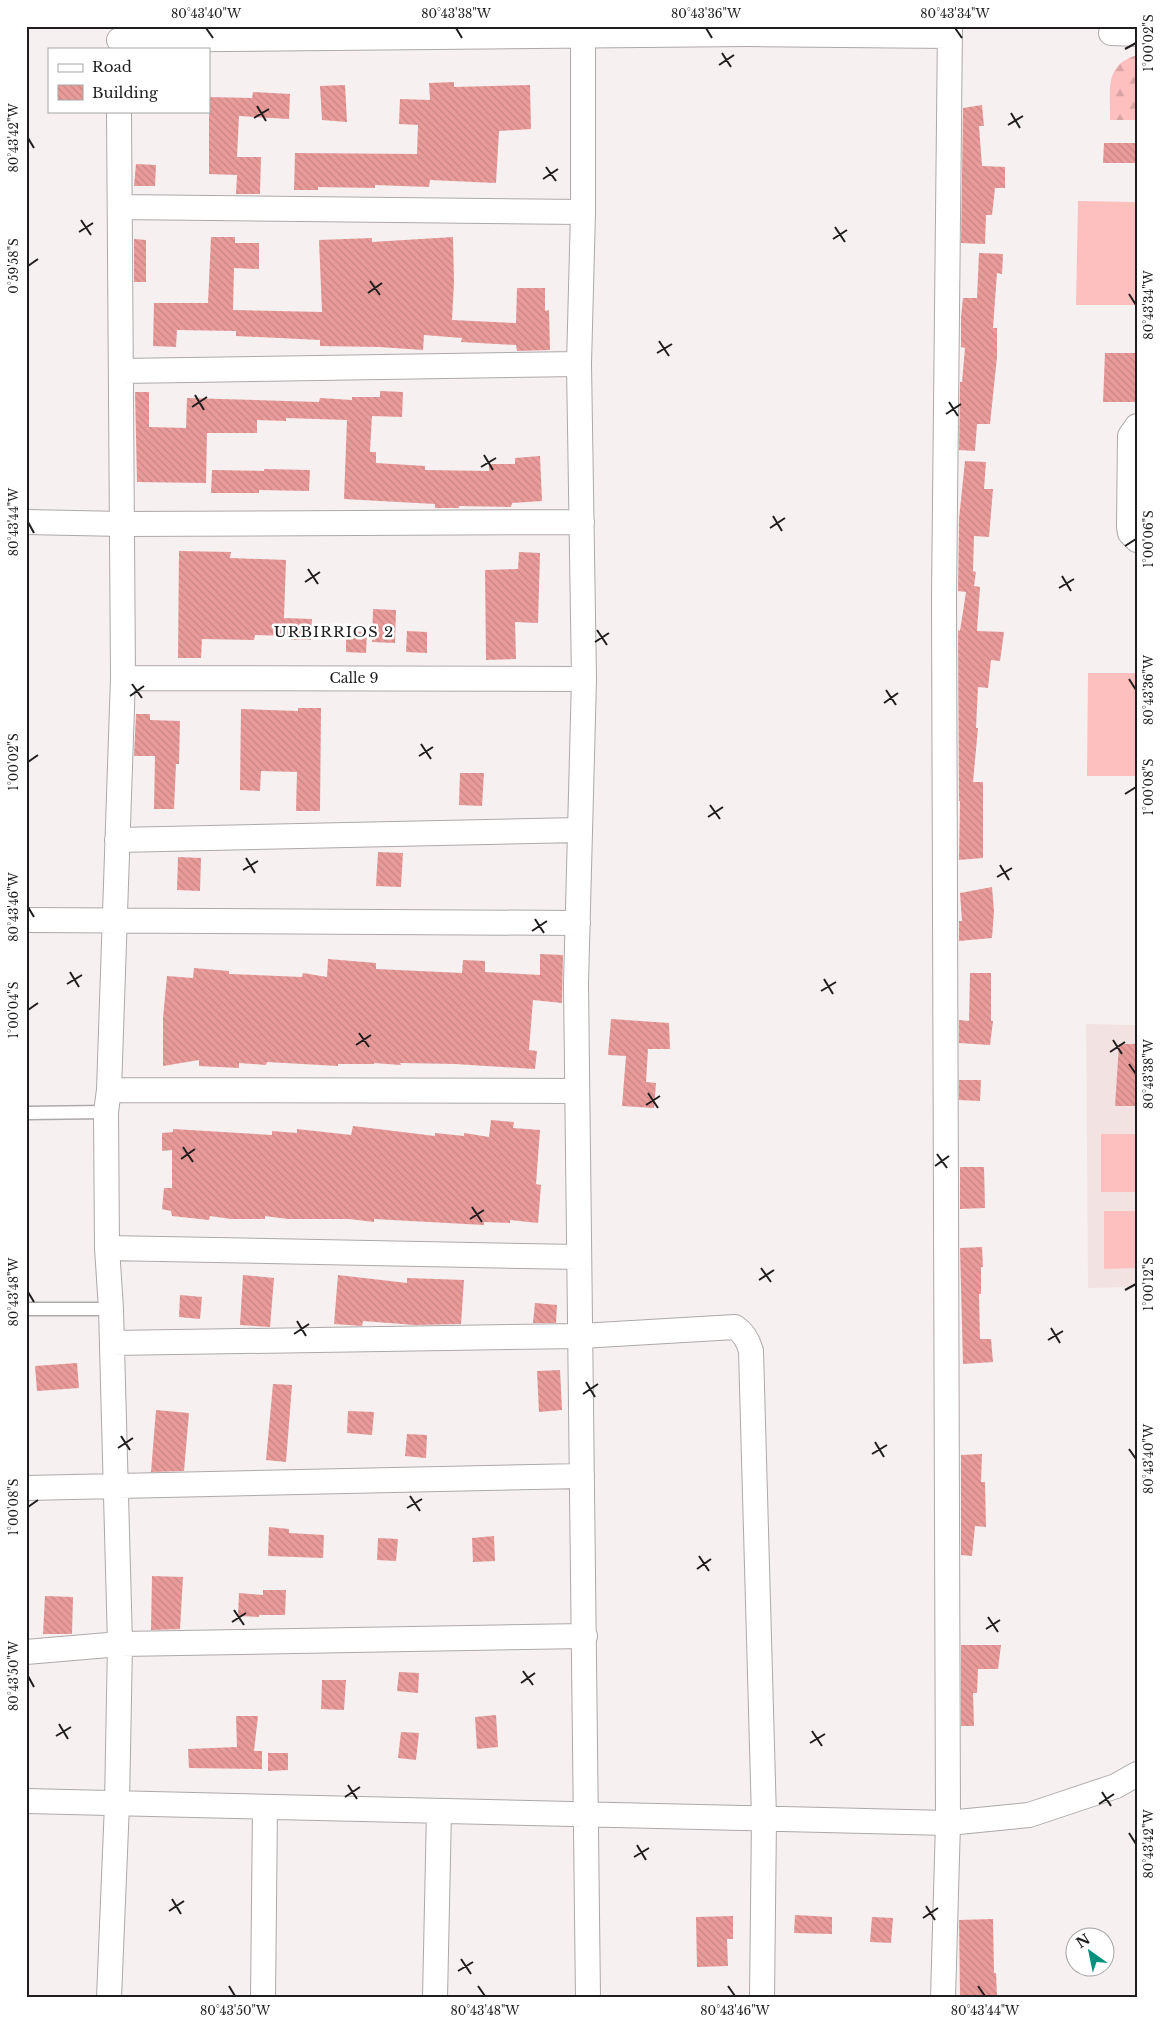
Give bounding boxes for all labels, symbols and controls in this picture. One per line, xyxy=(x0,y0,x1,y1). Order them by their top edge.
text: 80°43'40"W xyxy=(171,6,242,21)
text: 80°43'38"W xyxy=(421,6,492,21)
text: 80°43'36"W xyxy=(671,6,742,21)
text: 80°43'34"W xyxy=(920,6,991,21)
text: 1°00'02"S xyxy=(1141,14,1156,72)
legend xyxy=(48,48,210,112)
text: Road xyxy=(92,57,132,76)
text: Building xyxy=(92,83,159,102)
text: 80°43'42"W xyxy=(6,103,21,173)
text: 0°59'58"S xyxy=(6,238,21,294)
text: 80°43'34"W xyxy=(1141,269,1156,340)
text: 80°43'44"W xyxy=(6,487,21,556)
text: 1°00'06"S xyxy=(1141,510,1156,568)
district label: URBIRRIOS 2 xyxy=(274,622,394,641)
text: 80°43'36"W xyxy=(1141,654,1156,725)
street label: Calle 9 xyxy=(329,669,379,687)
text: 1°00'02"S xyxy=(6,733,21,791)
text: 1°00'08"S xyxy=(1141,758,1156,816)
text: 80°43'46"W xyxy=(6,871,21,942)
text: 1°00'04"S xyxy=(6,981,21,1038)
text: 80°43'38"W xyxy=(1141,1038,1156,1109)
text: 80°43'48"W xyxy=(6,1257,21,1326)
text: 1°00'12"S xyxy=(1141,1257,1156,1311)
text: 80°43'40"W xyxy=(1141,1423,1156,1494)
text: 1°00'08"S xyxy=(6,1478,21,1536)
text: 80°43'50"W xyxy=(6,1640,21,1711)
text: 80°43'42"W xyxy=(1141,1809,1156,1879)
north arrow xyxy=(1066,1926,1116,1976)
text: N xyxy=(1072,1930,1093,1952)
text: 80°43'50"W xyxy=(200,2003,271,2018)
text: 80°43'48"W xyxy=(451,2003,520,2018)
text: 80°43'46"W xyxy=(700,2003,771,2018)
text: 80°43'44"W xyxy=(951,2003,1020,2018)

